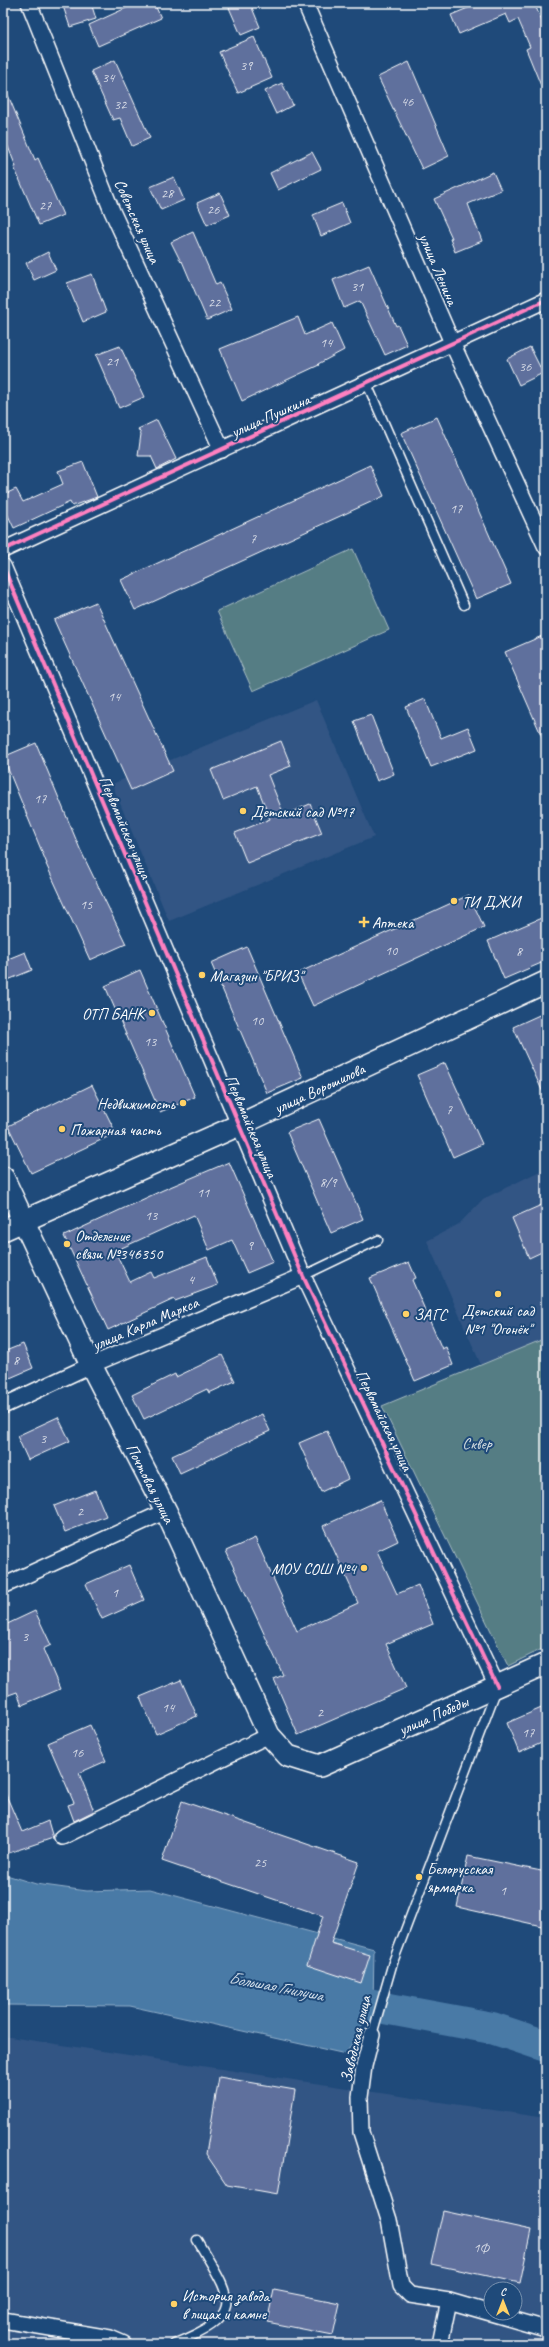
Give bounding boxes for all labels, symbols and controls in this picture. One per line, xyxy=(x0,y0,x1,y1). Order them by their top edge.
house number: 39 xyxy=(240,57,254,74)
house number: 34 xyxy=(102,69,116,86)
house number: 46 xyxy=(401,93,414,110)
house number: 32 xyxy=(114,96,128,113)
street label: Советская улица xyxy=(110,176,165,268)
house number: 28 xyxy=(161,185,175,202)
house number: 27 xyxy=(39,197,52,214)
house number: 26 xyxy=(207,201,220,218)
street label: улица Ленина xyxy=(414,230,463,310)
house number: 31 xyxy=(351,278,364,295)
house number: 22 xyxy=(208,294,222,311)
house number: 14 xyxy=(320,334,334,351)
house number: 21 xyxy=(106,353,119,370)
house number: 36 xyxy=(519,358,532,375)
street label: улица Пушкина xyxy=(227,389,314,443)
house number: 17 xyxy=(450,500,463,517)
house number: 7 xyxy=(250,530,257,547)
house number: 14 xyxy=(108,688,122,705)
street label: Первомайская улица xyxy=(94,773,156,883)
house number: 17 xyxy=(34,790,47,807)
place label: Детский сад №17 xyxy=(251,802,355,822)
marker: Детский сад №17 xyxy=(238,806,248,816)
place label: ТИ ДЖИ xyxy=(462,892,523,912)
house number: 15 xyxy=(80,896,93,913)
marker: ТИ ДЖИ xyxy=(449,896,459,906)
place label: Аптека xyxy=(372,913,415,933)
marker: Аптека xyxy=(359,917,369,927)
house number: 10 xyxy=(385,942,399,959)
house number: 8 xyxy=(516,943,524,960)
place label: Магазин "БРИЗ" xyxy=(210,966,306,986)
marker: Магазин "БРИЗ" xyxy=(197,970,207,980)
place label: ОТП БАНК xyxy=(82,1004,147,1024)
marker: ОТП БАНК xyxy=(147,1008,157,1018)
house number: 10 xyxy=(251,1012,265,1029)
house number: 13 xyxy=(144,1033,158,1050)
street label: улица Ворошилова xyxy=(270,1059,369,1119)
street label: Первомайская улица xyxy=(220,1072,282,1182)
place label: Недвижимость xyxy=(97,1094,176,1114)
marker: Недвижимость xyxy=(178,1098,188,1108)
house number: 7 xyxy=(446,1101,453,1118)
place label: Пожарная часть xyxy=(70,1120,161,1140)
marker: Пожарная часть xyxy=(57,1124,67,1134)
house number: 8/9 xyxy=(319,1174,338,1191)
house number: 11 xyxy=(197,1184,210,1201)
house number: 13 xyxy=(145,1207,159,1224)
place label: Отделение связи №346350 xyxy=(75,1226,164,1264)
house number: 9 xyxy=(247,1237,255,1254)
marker: Отделение связи №346350 xyxy=(62,1239,72,1249)
house number: 4 xyxy=(188,1271,196,1288)
marker: Детский сад №1 "Огонёк" xyxy=(493,1289,503,1299)
street label: улица Карла Маркса xyxy=(88,1292,202,1356)
place label: Детский сад №1 "Огонёк" xyxy=(462,1301,536,1339)
place label: ЗАГС xyxy=(414,1305,449,1325)
marker: ЗАГС xyxy=(401,1309,411,1319)
house number: 8 xyxy=(13,1352,21,1369)
street label: Первомайская улица xyxy=(351,1367,418,1476)
house number: 3 xyxy=(40,1430,48,1447)
park label: Сквер xyxy=(462,1434,493,1454)
street label: Почтовая улица xyxy=(121,1440,179,1528)
house number: 2 xyxy=(77,1503,85,1520)
place label: МОУ СОШ №4 xyxy=(271,1559,358,1579)
marker: МОУ СОШ №4 xyxy=(359,1563,369,1573)
house number: 1 xyxy=(112,1584,119,1601)
house number: 3 xyxy=(22,1628,30,1645)
street label: улица Победы xyxy=(395,1691,473,1740)
house number: 14 xyxy=(162,1699,176,1716)
house number: 2 xyxy=(317,1704,325,1721)
house number: 17 xyxy=(522,1724,535,1741)
house number: 16 xyxy=(71,1744,84,1761)
house number: 25 xyxy=(254,1854,267,1871)
place label: Белорусская ярмарка xyxy=(427,1859,493,1897)
marker: Белорусская ярмарка xyxy=(414,1872,424,1882)
house number: 1 xyxy=(500,1882,507,1899)
water label: Большая Гнилуша xyxy=(227,1967,327,2006)
street label: Заводская улица xyxy=(336,1993,376,2085)
house number: 1Ф xyxy=(473,2239,491,2256)
north arrow xyxy=(483,2281,523,2321)
text: С xyxy=(500,2284,507,2298)
place label: История завода в лицах и камне xyxy=(182,2286,271,2324)
marker: История завода в лицах и камне xyxy=(169,2299,179,2309)

